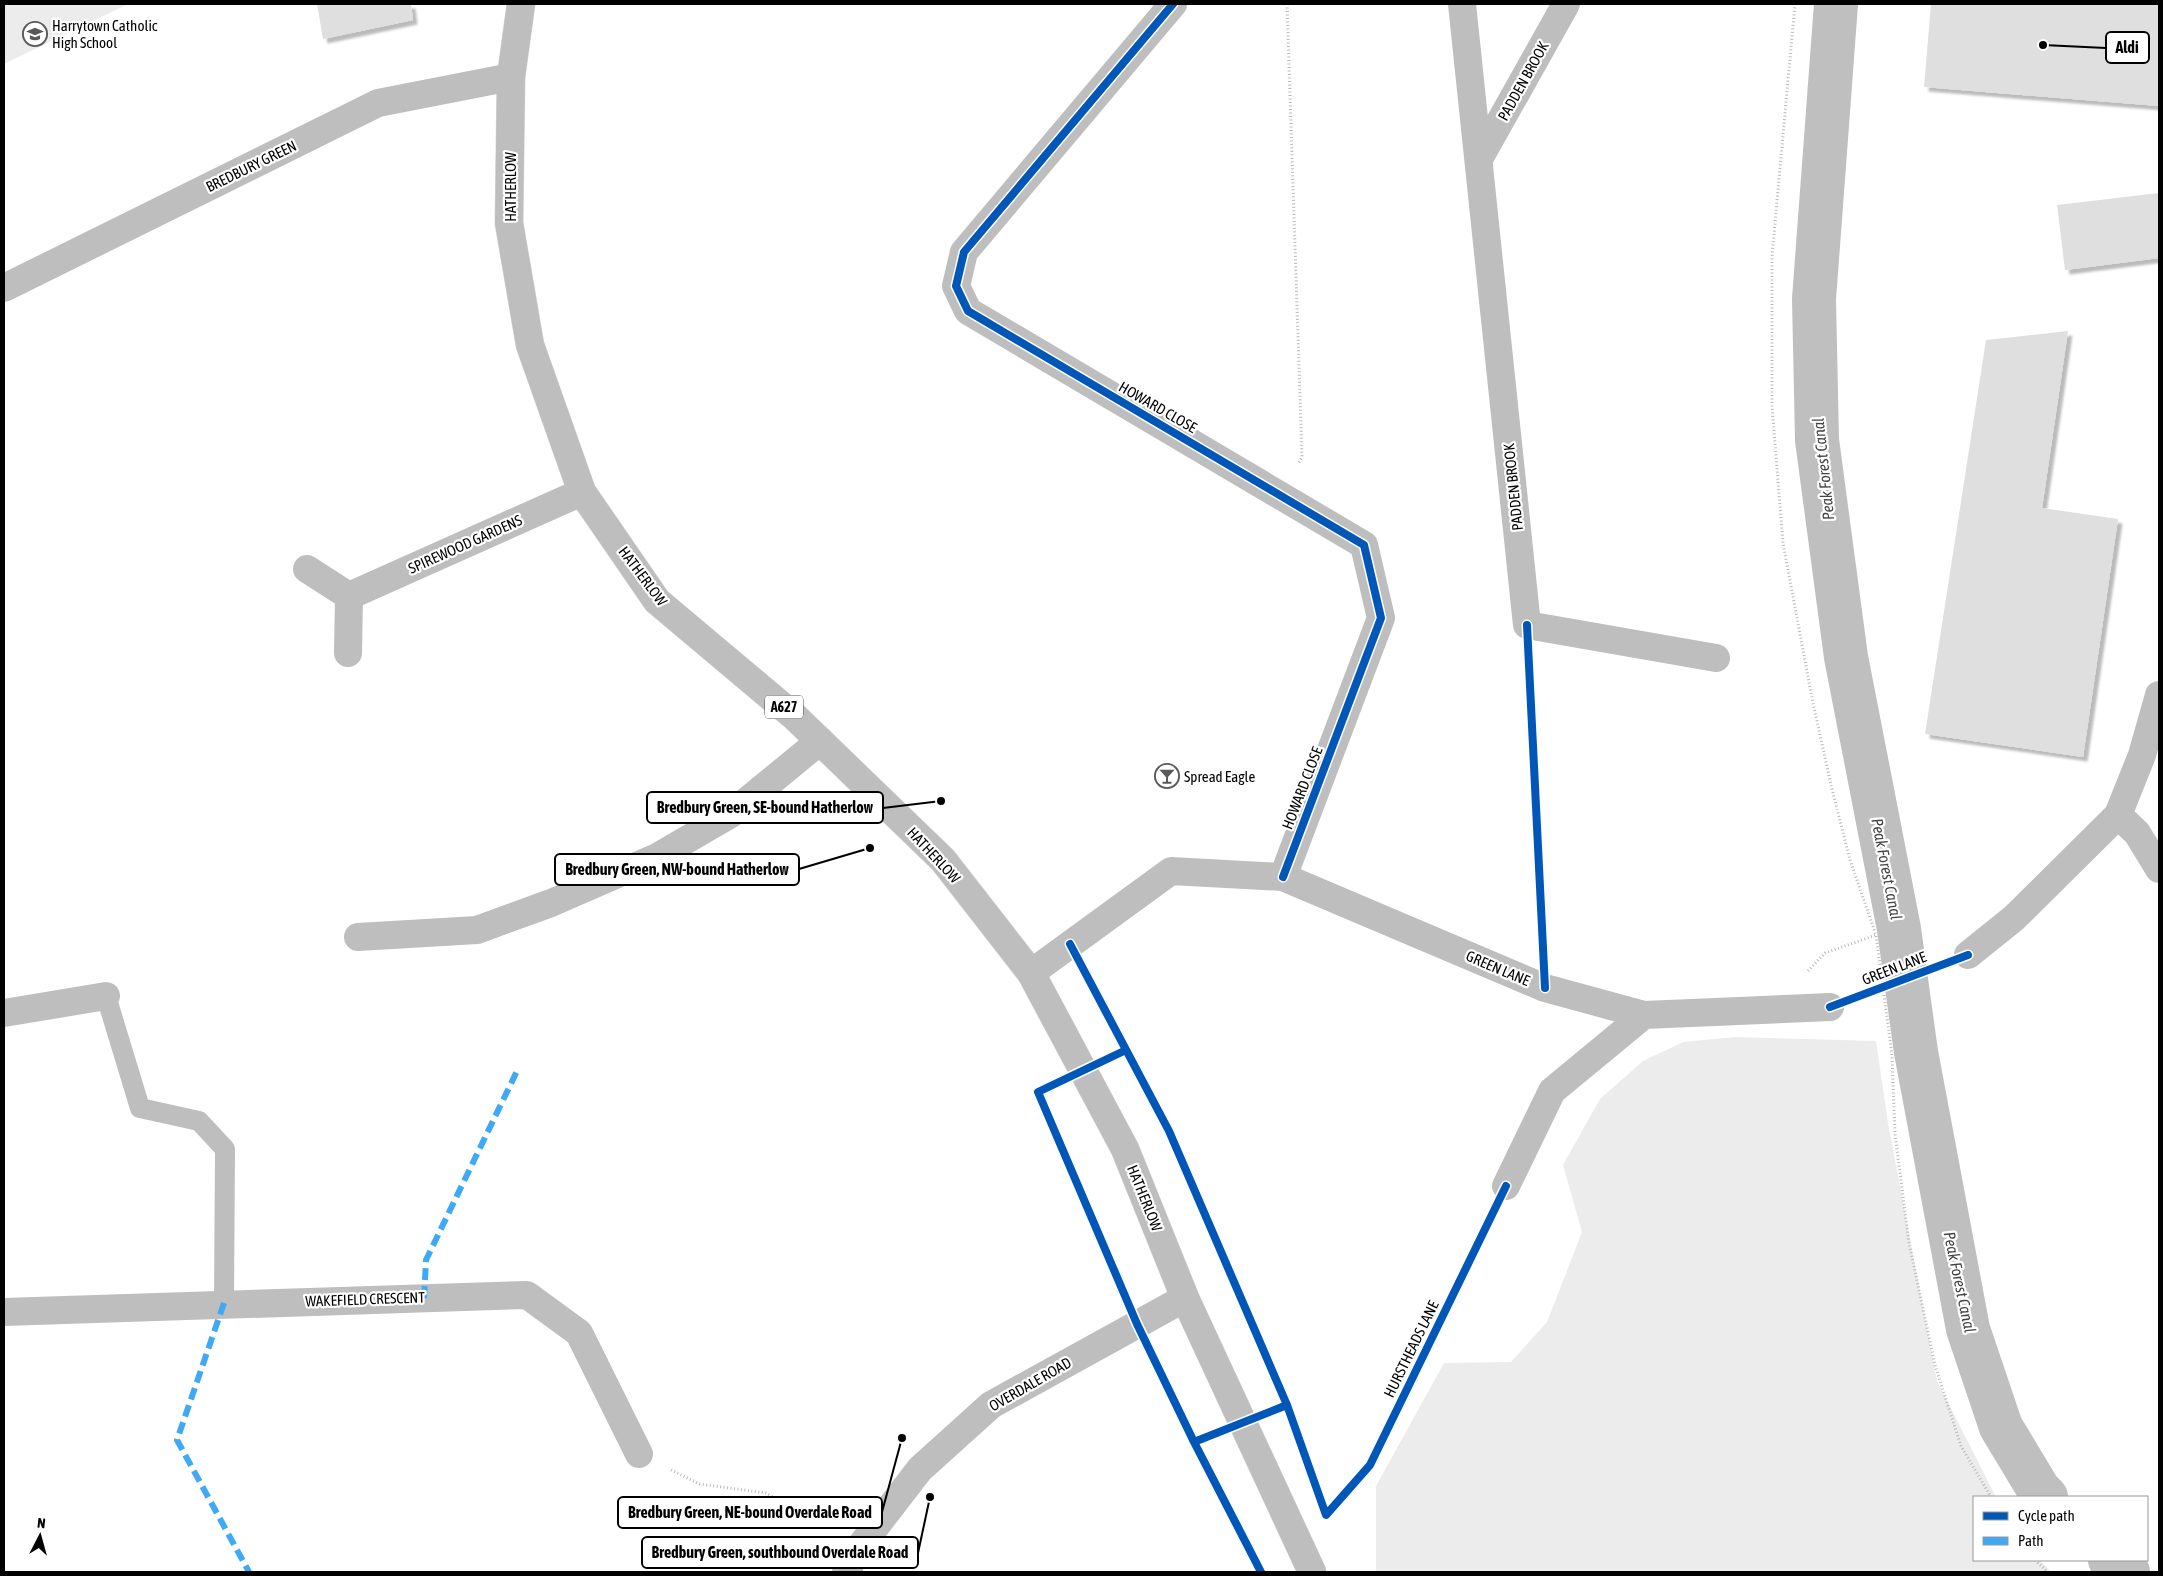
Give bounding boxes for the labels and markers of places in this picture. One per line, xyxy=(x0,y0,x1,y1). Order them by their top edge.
place label: Harrytown Catholic High School xyxy=(52,17,158,51)
school or university icon: Harrytown Catholic High School xyxy=(22,21,48,47)
callout: Aldi xyxy=(2106,32,2149,63)
bar icon: Spread Eagle xyxy=(1154,763,1180,789)
place label: Spread Eagle xyxy=(1184,768,1255,785)
callout: Bredbury Green, SE-bound Hatherlow xyxy=(647,792,883,823)
callout: Bredbury Green, NW-bound Hatherlow xyxy=(555,854,799,885)
callout: Bredbury Green, NE-bound Overdale Road xyxy=(618,1497,882,1528)
callout: Bredbury Green, southbound Overdale Road xyxy=(642,1537,918,1568)

